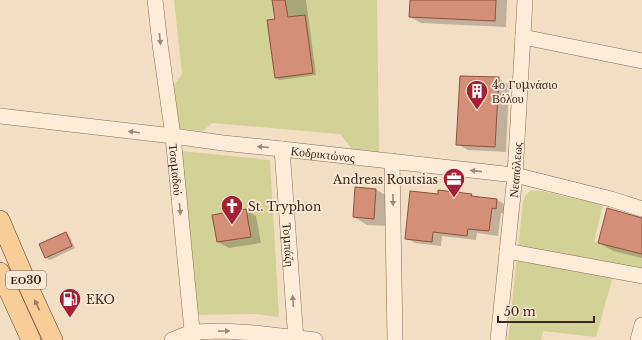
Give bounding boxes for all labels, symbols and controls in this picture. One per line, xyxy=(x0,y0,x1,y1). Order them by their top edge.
one-way arrow xyxy=(156,33,163,45)
place label: 4ο Γυμνάσιο Βόλου xyxy=(492,77,557,106)
building icon: 4ο Γυμνάσιο Βόλου xyxy=(464,78,490,111)
one-way arrow xyxy=(128,128,140,135)
street label: Νεαπόλεως xyxy=(505,141,524,198)
street label: Τσαμαδού xyxy=(166,143,186,196)
street label: Κοδρικτώνος xyxy=(290,143,356,165)
one-way arrow xyxy=(257,144,269,150)
office icon: Andreas Routsias xyxy=(441,166,467,199)
one-way arrow xyxy=(470,167,482,174)
place label: Andreas Routsias xyxy=(332,172,438,187)
church icon: St. Tryphon xyxy=(219,193,245,226)
one-way arrow xyxy=(390,194,396,207)
place label: St. Tryphon xyxy=(248,199,321,214)
one-way arrow xyxy=(177,203,184,216)
street label: Τομπάζη xyxy=(280,222,298,267)
road number: ΕΟ30 xyxy=(6,271,46,289)
fuel station icon: EKO xyxy=(57,286,83,319)
place label: EKO xyxy=(86,292,115,307)
one-way arrow xyxy=(290,295,297,307)
scale bar xyxy=(498,298,594,324)
one-way arrow xyxy=(34,299,40,310)
text: 50 m xyxy=(504,304,536,319)
one-way arrow xyxy=(218,328,230,335)

